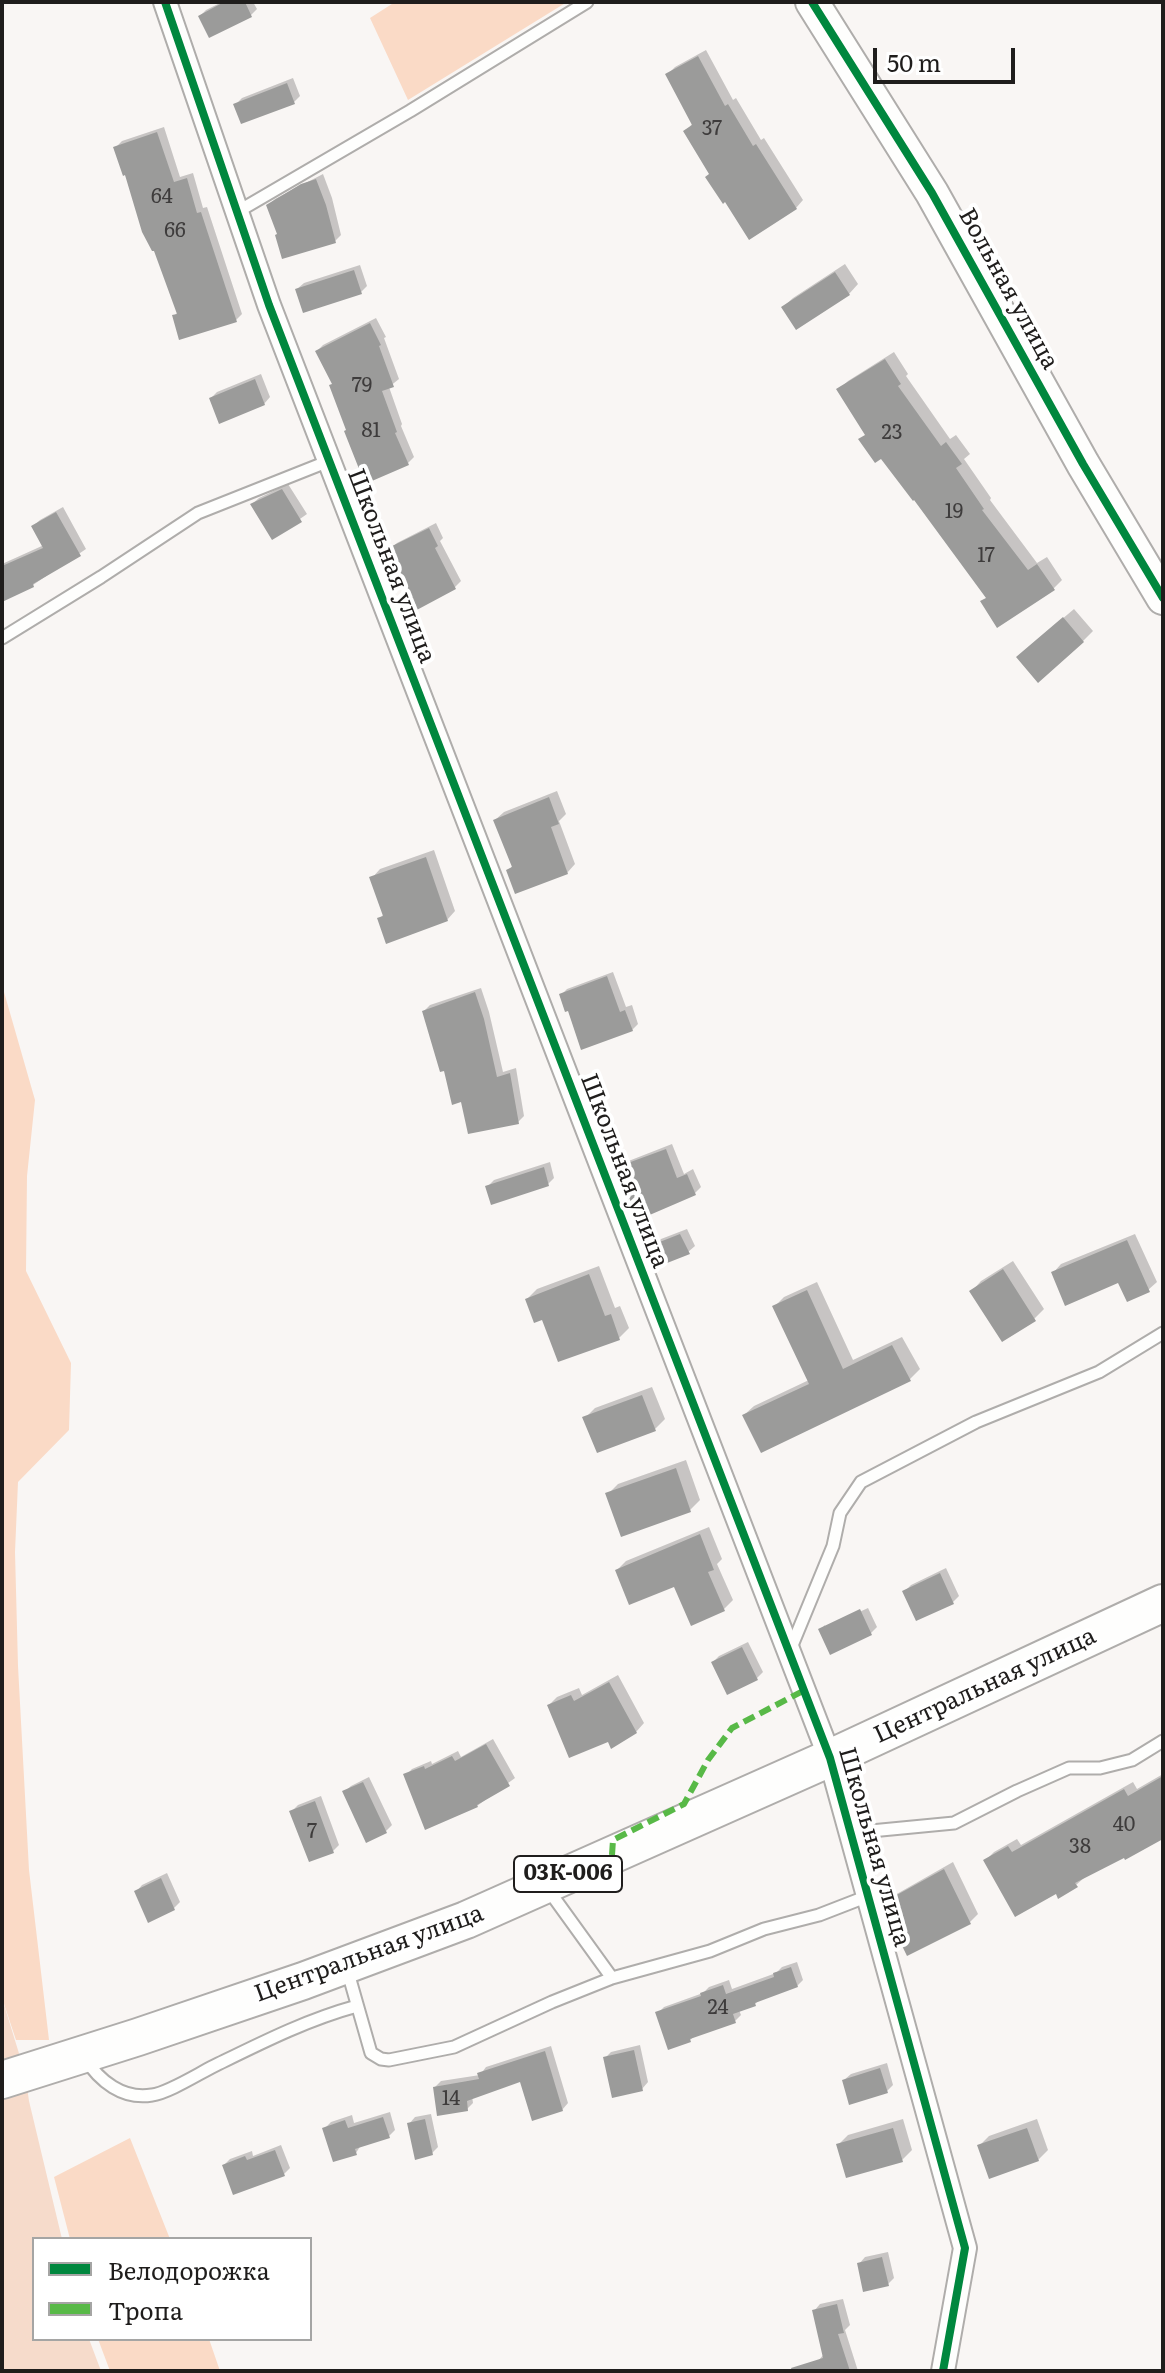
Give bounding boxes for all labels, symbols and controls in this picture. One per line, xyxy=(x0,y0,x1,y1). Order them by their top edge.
scale bar xyxy=(877,32,1019,82)
text: 50 m xyxy=(887,44,941,79)
house number: 37 xyxy=(702,117,722,141)
house number: 64 xyxy=(151,185,173,209)
street label: Вольная улица xyxy=(952,203,1064,375)
house number: 66 xyxy=(164,219,186,243)
house number: 79 xyxy=(352,374,372,398)
house number: 81 xyxy=(361,419,381,443)
house number: 23 xyxy=(882,421,902,445)
street label: Школьная улица xyxy=(341,465,441,667)
house number: 19 xyxy=(945,500,963,524)
house number: 17 xyxy=(977,544,995,568)
street label: Школьная улица xyxy=(574,1070,674,1272)
street label: Центральная улица xyxy=(869,1622,1101,1750)
street label: Школьная улица xyxy=(832,1744,916,1950)
house number: 40 xyxy=(1113,1813,1135,1837)
house number: 7 xyxy=(307,1820,317,1844)
house number: 38 xyxy=(1069,1835,1091,1859)
road number: 03К-006 xyxy=(514,1856,622,1892)
street label: Центральная улица xyxy=(251,1899,487,2009)
house number: 24 xyxy=(707,1996,729,2020)
house number: 14 xyxy=(442,2087,460,2111)
legend xyxy=(32,2237,312,2341)
text: Велодорожка xyxy=(108,2252,270,2287)
text: Тропа xyxy=(108,2292,183,2327)

